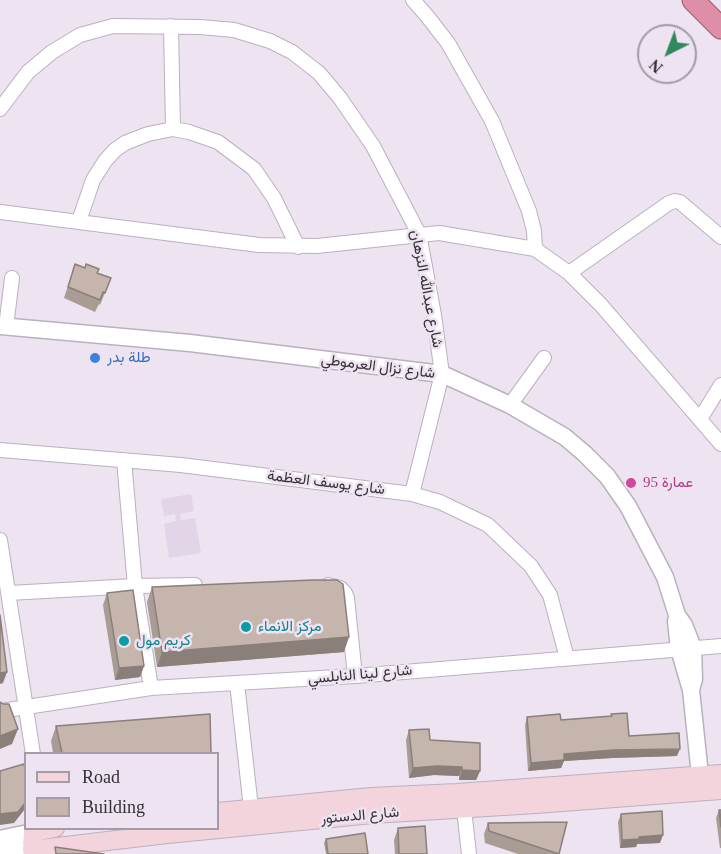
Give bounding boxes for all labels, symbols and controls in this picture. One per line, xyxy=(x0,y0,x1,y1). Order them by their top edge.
north arrow xyxy=(637,24,697,84)
text: N xyxy=(646,56,666,76)
street label: شارع عبدالله النزهان xyxy=(406,229,446,349)
place label: طلة بدر xyxy=(107,349,151,367)
marker: طلة بدر xyxy=(88,351,102,365)
street label: شارع نزال العرموطي xyxy=(320,351,436,383)
street label: شارع يوسف العظمة xyxy=(266,467,386,499)
place label: عمارة 95 xyxy=(643,474,693,492)
marker: عمارة 95 xyxy=(624,476,638,490)
place label: مركز الانماء xyxy=(258,618,321,636)
marker: مركز الانماء xyxy=(239,620,253,634)
place label: كريم مول xyxy=(136,632,191,650)
marker: كريم مول xyxy=(117,634,131,648)
street label: شارع لينا النابلسي xyxy=(307,661,413,689)
legend xyxy=(24,752,219,830)
text: Road xyxy=(82,767,120,787)
text: Building xyxy=(82,797,145,817)
street label: شارع الدستور xyxy=(320,804,400,828)

